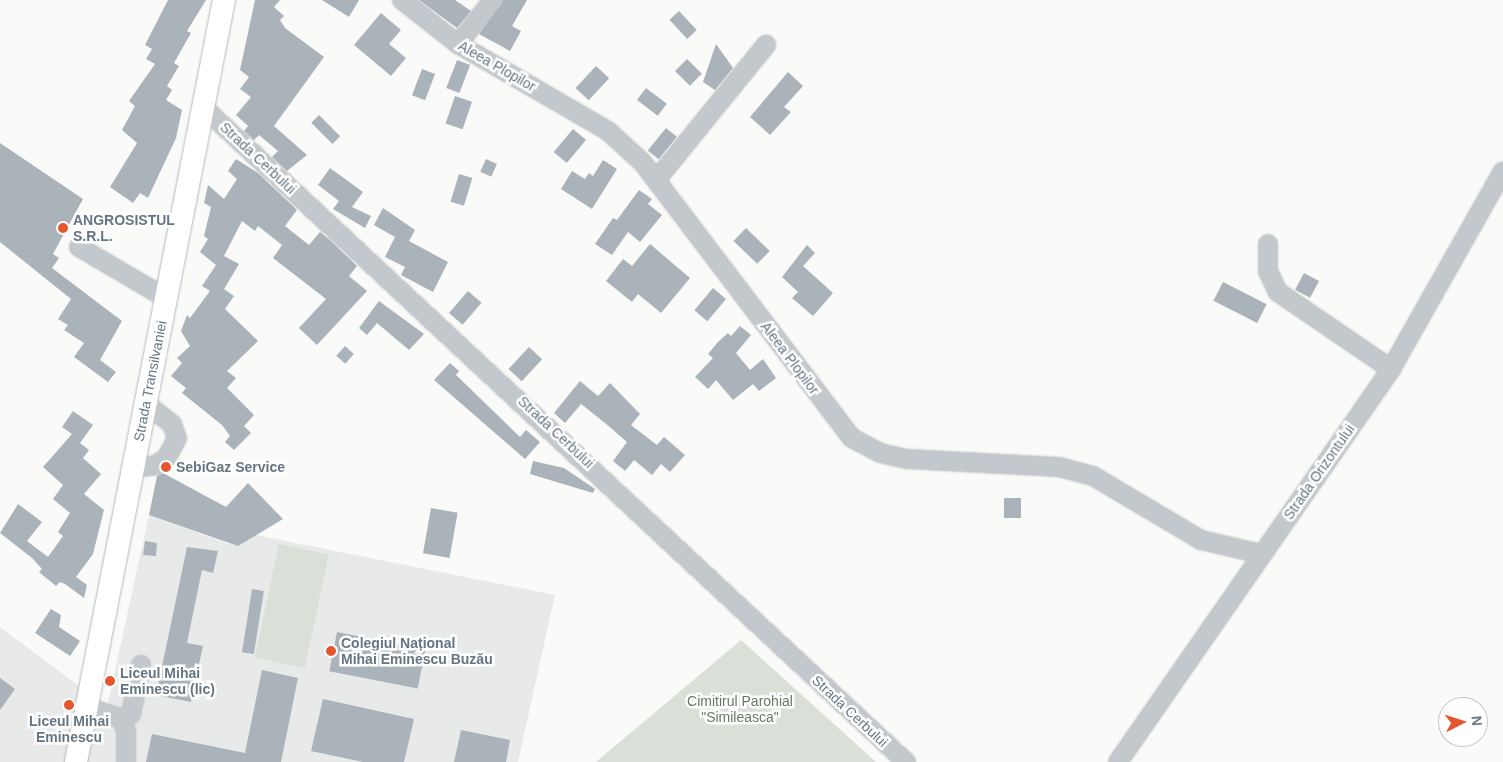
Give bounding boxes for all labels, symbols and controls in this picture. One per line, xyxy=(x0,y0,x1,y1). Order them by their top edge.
street label: Aleea Plopilor xyxy=(455,37,539,95)
street label: Strada Cerbului xyxy=(217,119,299,197)
place label: ANGROSISTUL S.R.L. xyxy=(73,212,175,244)
marker: ANGROSISTUL S.R.L. xyxy=(57,222,69,234)
street label: Aleea Plopilor xyxy=(757,318,823,398)
street label: Strada Transilvaniei xyxy=(130,319,170,443)
street label: Strada Cerbului xyxy=(515,393,597,471)
street label: Strada Orizontului xyxy=(1280,421,1358,523)
place label: SebiGaz Service xyxy=(176,459,285,475)
marker: SebiGaz Service xyxy=(160,461,172,473)
place label: Colegiul Național Mihai Eminescu Buzău xyxy=(341,635,493,668)
marker: Colegiul Național Mihai Eminescu Buzău xyxy=(325,645,337,657)
place label: Liceul Mihai Eminescu (lic) xyxy=(120,665,215,698)
street label: Strada Cerbului xyxy=(809,672,891,750)
marker: Liceul Mihai Eminescu (lic) xyxy=(104,675,116,687)
park label: Cimitirul Parohial "Simileasca" xyxy=(687,693,793,726)
north arrow xyxy=(1438,697,1488,747)
marker: Liceul Mihai Eminescu xyxy=(63,699,75,711)
place label: Liceul Mihai Eminescu xyxy=(29,713,109,746)
text: N xyxy=(1469,715,1485,727)

